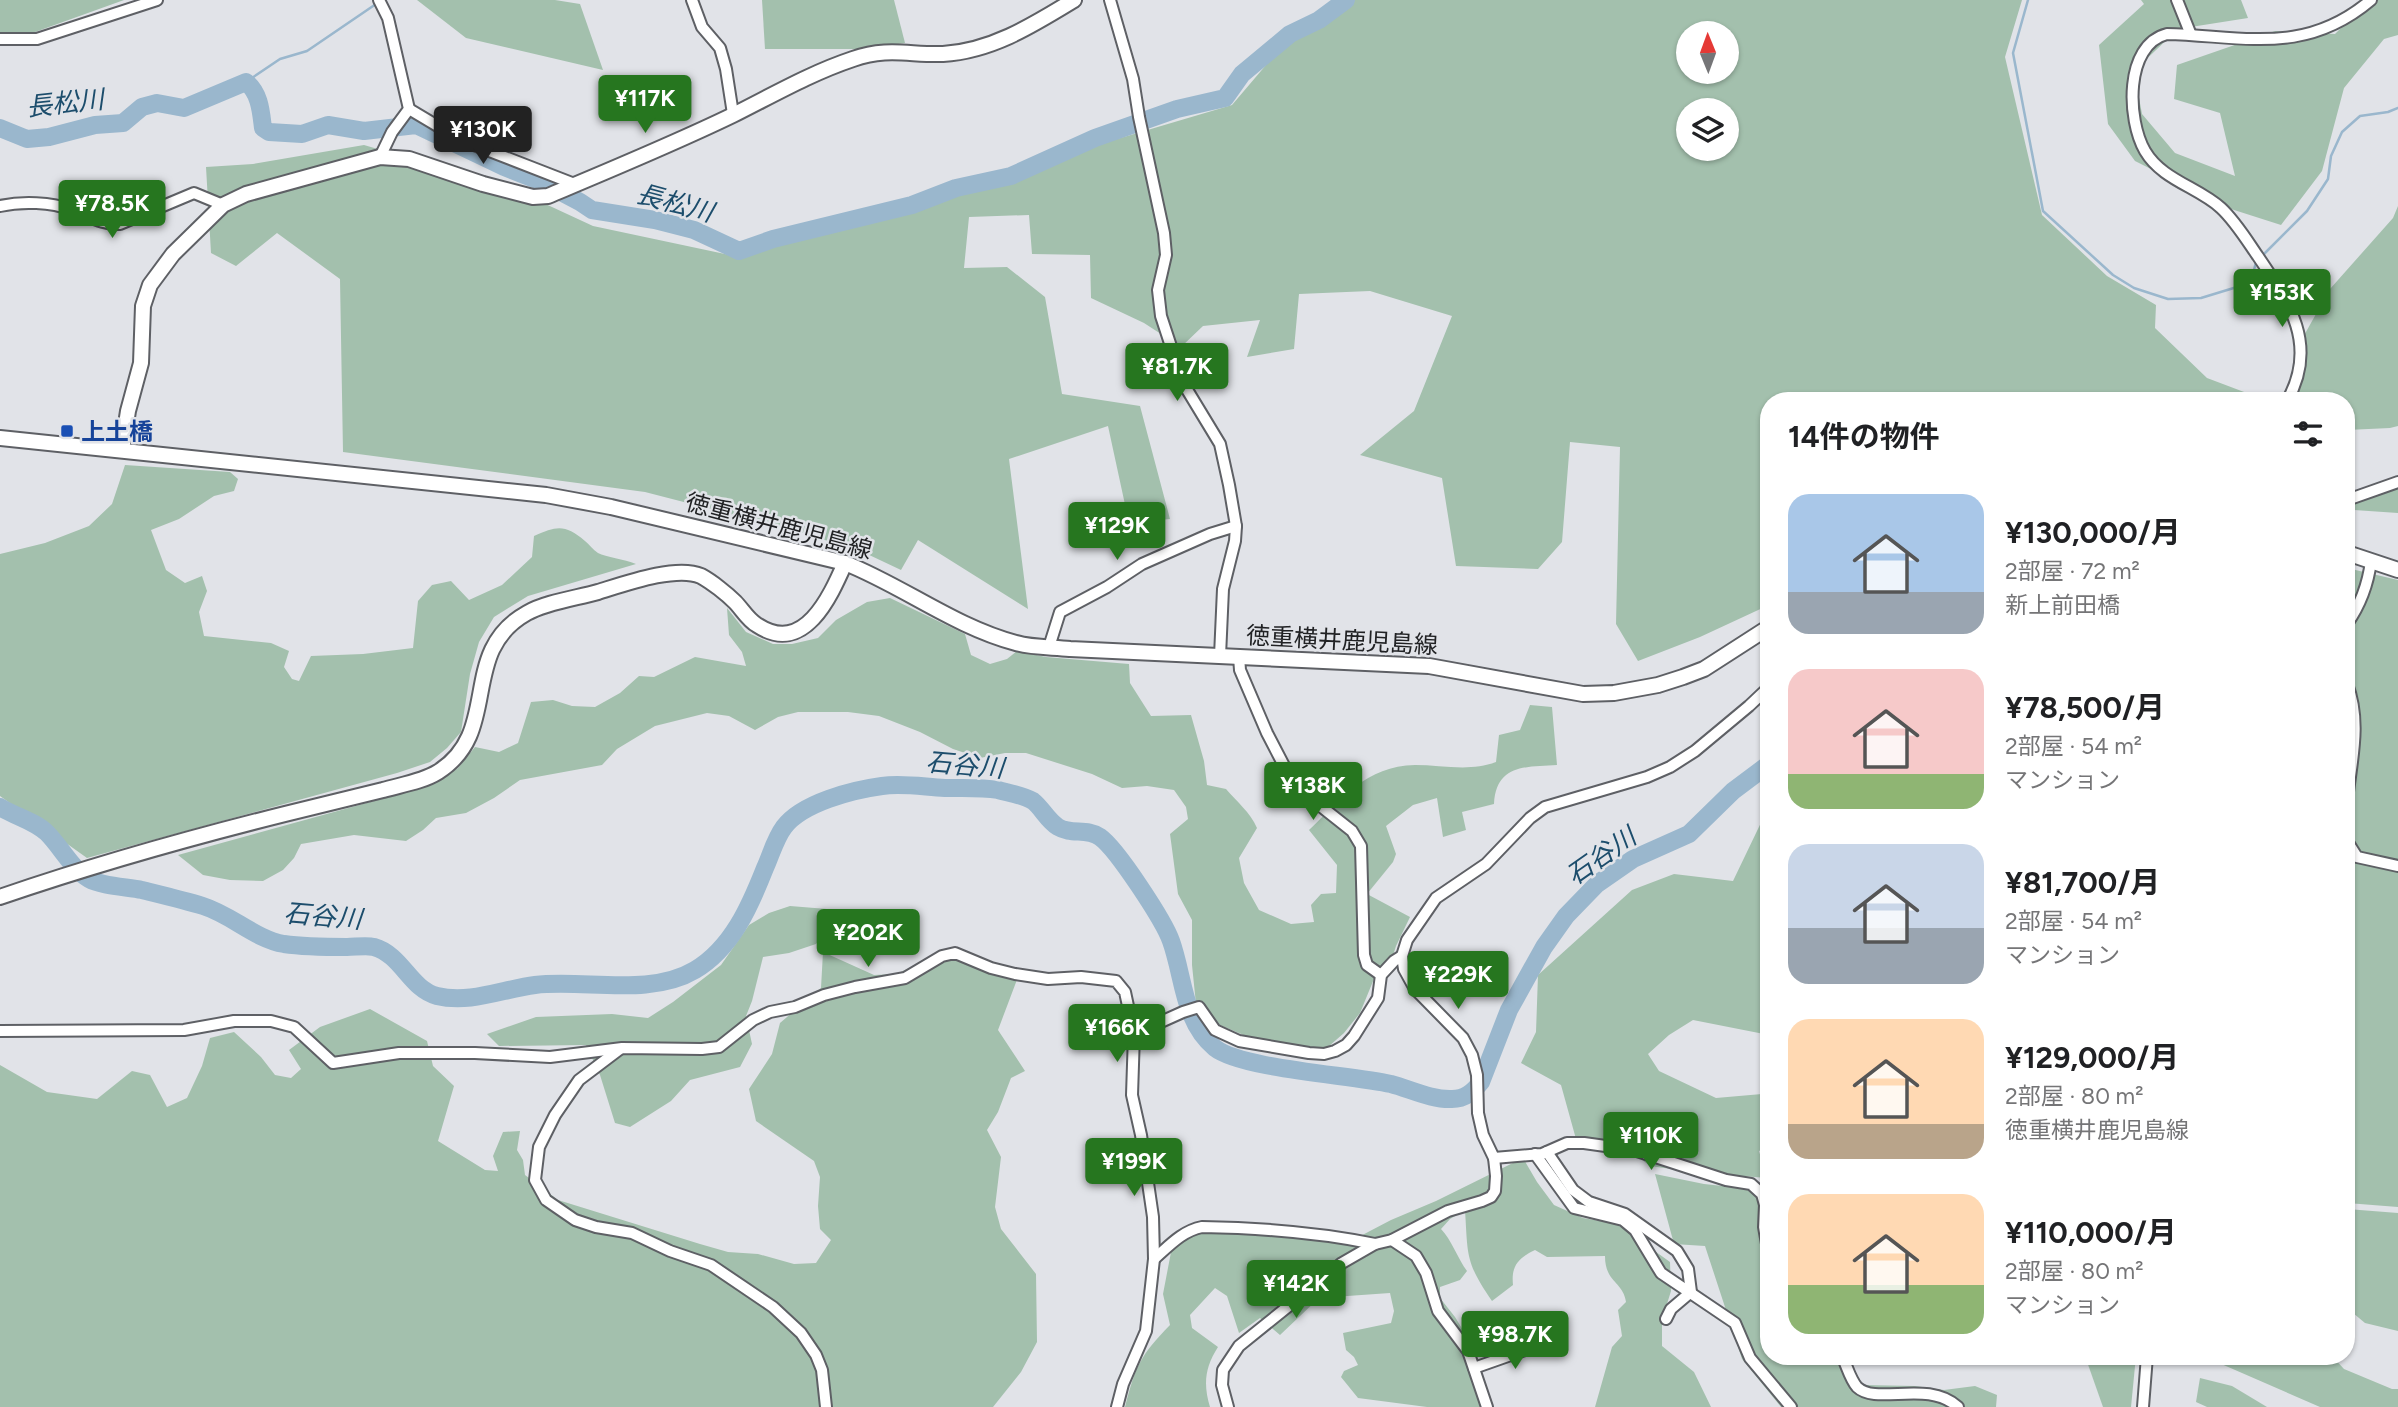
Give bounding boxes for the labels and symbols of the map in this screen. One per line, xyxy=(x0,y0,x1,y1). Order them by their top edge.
north arrow xyxy=(1676,21,1740,84)
pin: ¥117K xyxy=(596,76,694,135)
water label: 長松川 xyxy=(25,83,108,123)
pin: ¥130K xyxy=(434,106,532,166)
water label: 長松川 xyxy=(633,177,720,229)
pin: ¥78.5K xyxy=(55,180,169,240)
pin: ¥153K xyxy=(2233,270,2331,329)
pin: ¥81.7K xyxy=(1120,344,1234,403)
place label: 上土橋 xyxy=(81,417,153,446)
marker: 上土橋 xyxy=(59,423,75,439)
street label: 徳重横井鹿児島線 xyxy=(683,487,875,565)
pin: ¥129K xyxy=(1068,503,1166,562)
street label: 徳重横井鹿児島線 xyxy=(1245,620,1439,660)
water label: 石谷川 xyxy=(925,746,1008,785)
pin: ¥138K xyxy=(1264,762,1362,822)
water label: 石谷川 xyxy=(1560,819,1645,891)
water label: 石谷川 xyxy=(283,897,366,936)
pin: ¥202K xyxy=(819,909,917,969)
pin: ¥229K xyxy=(1409,951,1507,1011)
pin: ¥166K xyxy=(1068,1004,1166,1064)
pin: ¥110K xyxy=(1602,1112,1700,1172)
pin: ¥199K xyxy=(1085,1138,1183,1198)
pin: ¥142K xyxy=(1247,1260,1345,1320)
pin: ¥98.7K xyxy=(1458,1312,1572,1371)

